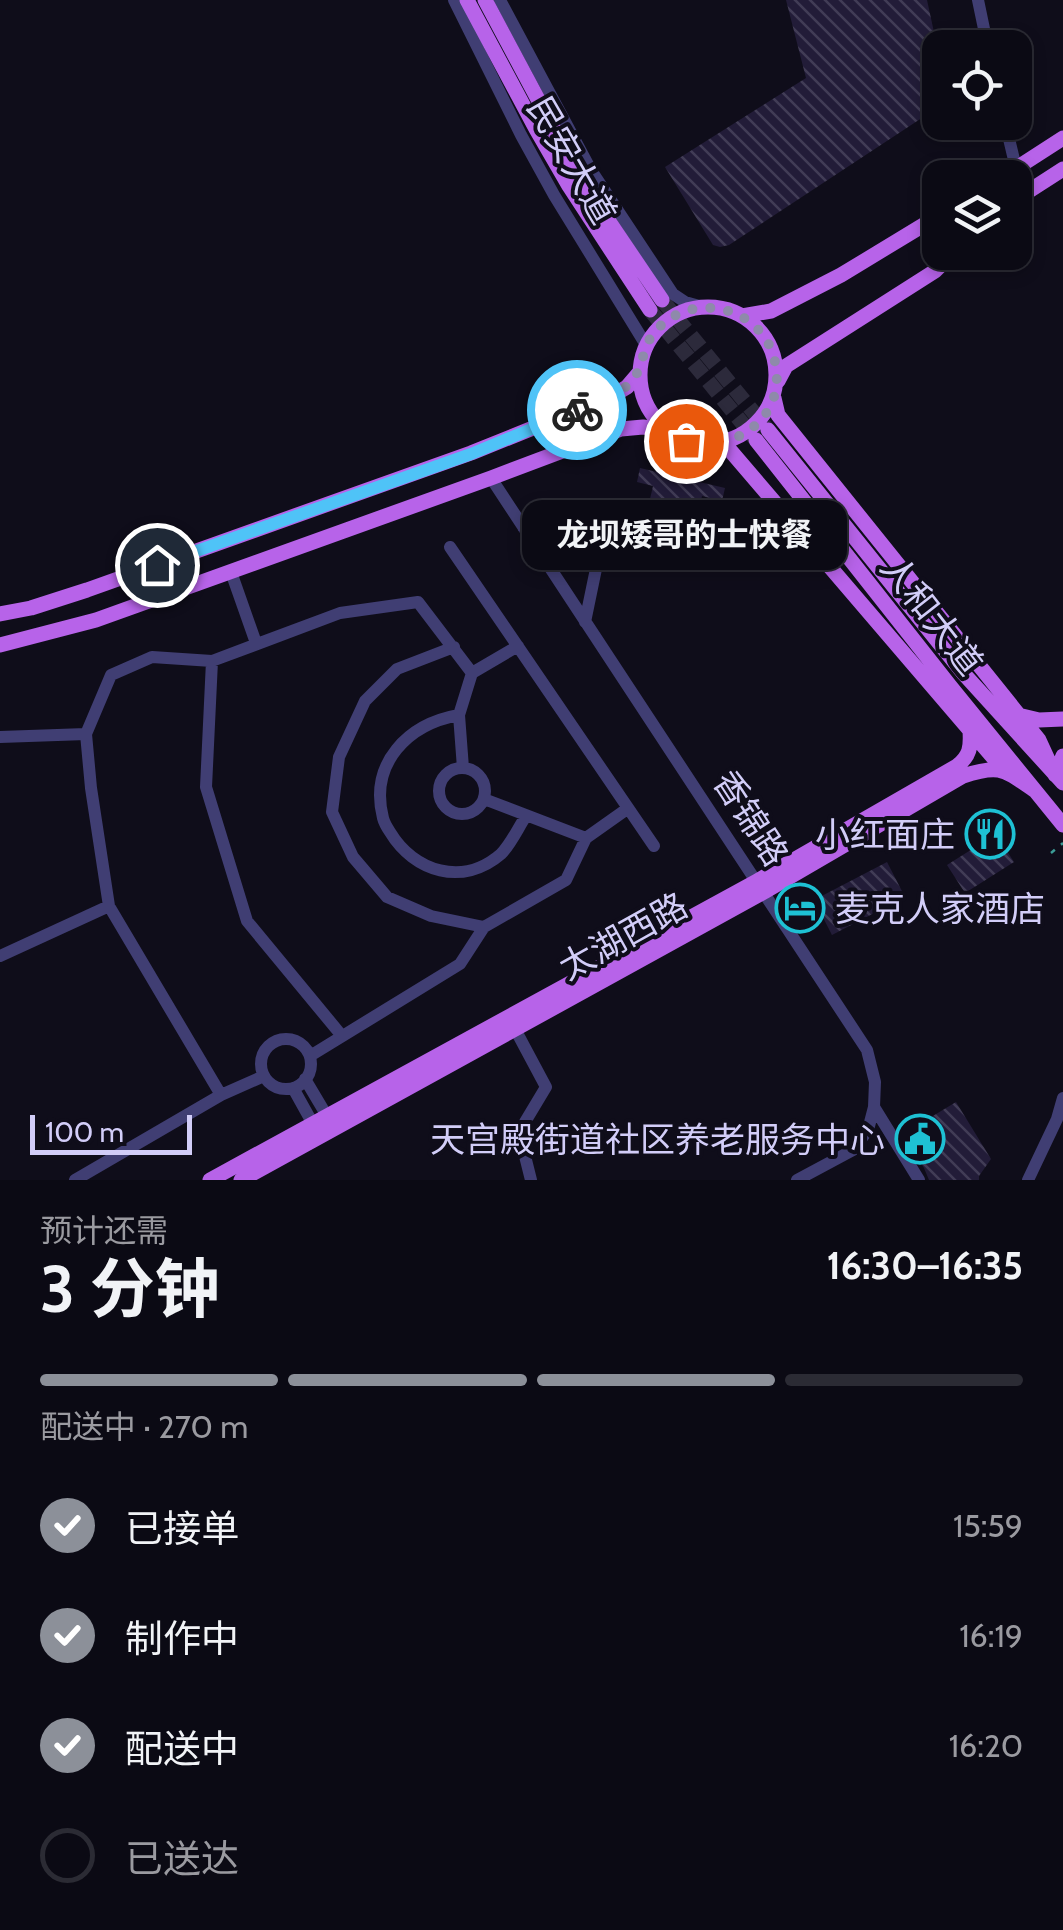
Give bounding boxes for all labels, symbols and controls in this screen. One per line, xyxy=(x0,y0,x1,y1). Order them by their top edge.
map controls xyxy=(922,30,1032,270)
button: locate xyxy=(922,30,1032,140)
street label: 民安大道 xyxy=(518,89,626,231)
button: layers xyxy=(922,160,1032,270)
courier xyxy=(527,360,627,460)
icon: bike xyxy=(550,383,605,438)
pin xyxy=(644,399,729,484)
icon: bag xyxy=(659,414,714,469)
callout: 龙坝矮哥的士快餐 xyxy=(524,501,848,571)
text: 龙坝矮哥的士快餐 xyxy=(556,515,813,554)
pin xyxy=(115,523,200,608)
icon: home xyxy=(130,538,185,593)
street label: 人和大道 xyxy=(872,547,992,683)
street label: 香锦路 xyxy=(704,762,798,874)
restaurant icon: 小红面庄 xyxy=(964,808,1016,860)
place label: 小红面庄 xyxy=(815,813,955,856)
hotel icon: 麦克人家酒店 xyxy=(774,882,826,934)
street label: 太湖西路 xyxy=(551,883,695,989)
place label: 麦克人家酒店 xyxy=(835,887,1045,930)
scale bar xyxy=(30,1110,192,1154)
public building icon: 天宫殿街道社区养老服务中心 xyxy=(894,1113,946,1165)
text: 100 m xyxy=(45,1115,124,1149)
place label: 天宫殿街道社区养老服务中心 xyxy=(430,1118,885,1161)
text: 预计还需 xyxy=(40,1211,168,1250)
text: 16:30–16:35 xyxy=(827,1242,1023,1289)
text: 3 分钟 xyxy=(40,1249,220,1328)
text: 配送中 · 270 m xyxy=(40,1407,248,1446)
icon: check xyxy=(40,1498,95,1553)
text: 已接单 xyxy=(125,1505,239,1552)
text: 15:59 xyxy=(953,1506,1023,1545)
icon: check xyxy=(40,1608,95,1663)
text: 制作中 xyxy=(125,1615,239,1662)
text: 16:19 xyxy=(959,1616,1023,1655)
icon: check xyxy=(40,1718,95,1773)
text: 配送中 xyxy=(125,1725,239,1772)
text: 16:20 xyxy=(949,1726,1023,1765)
text: 已送达 xyxy=(125,1835,239,1882)

